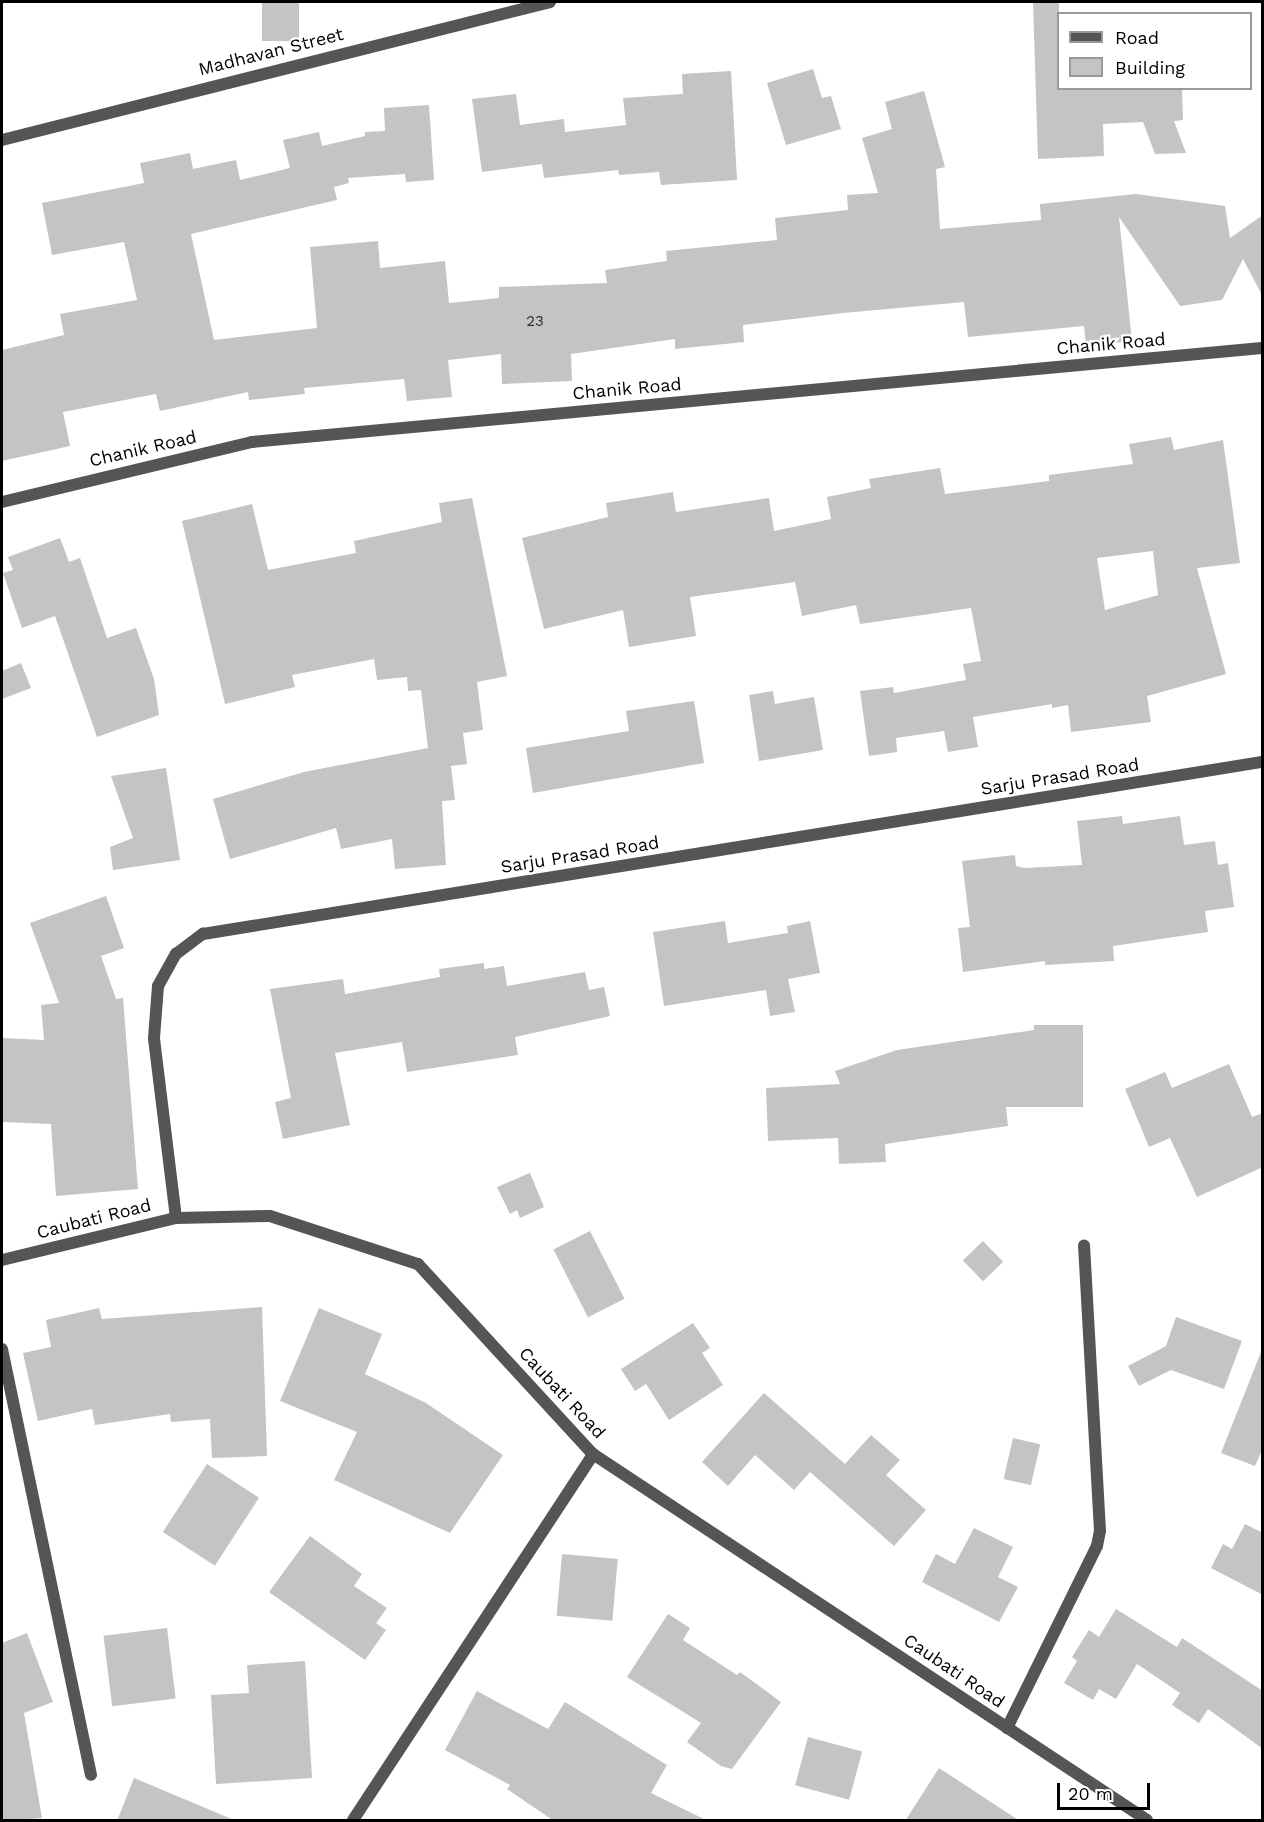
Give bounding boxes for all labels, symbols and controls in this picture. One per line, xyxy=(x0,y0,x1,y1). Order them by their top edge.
legend xyxy=(1057,12,1252,90)
street label: Madhavan Street xyxy=(196,24,346,80)
text: Road xyxy=(1115,27,1159,48)
text: Building xyxy=(1115,57,1185,78)
house number: 23 xyxy=(526,313,544,331)
street label: Chanik Road xyxy=(1055,328,1167,360)
street label: Chanik Road xyxy=(571,373,683,405)
street label: Chanik Road xyxy=(87,426,199,472)
street label: Sarju Prasad Road xyxy=(979,754,1141,800)
street label: Sarju Prasad Road xyxy=(499,832,661,878)
street label: Caubati Road xyxy=(35,1194,153,1244)
street label: Caubati Road xyxy=(514,1343,610,1443)
street label: Caubati Road xyxy=(899,1629,1009,1713)
scale bar xyxy=(1060,1771,1153,1809)
text: 20 m xyxy=(1068,1783,1113,1804)

